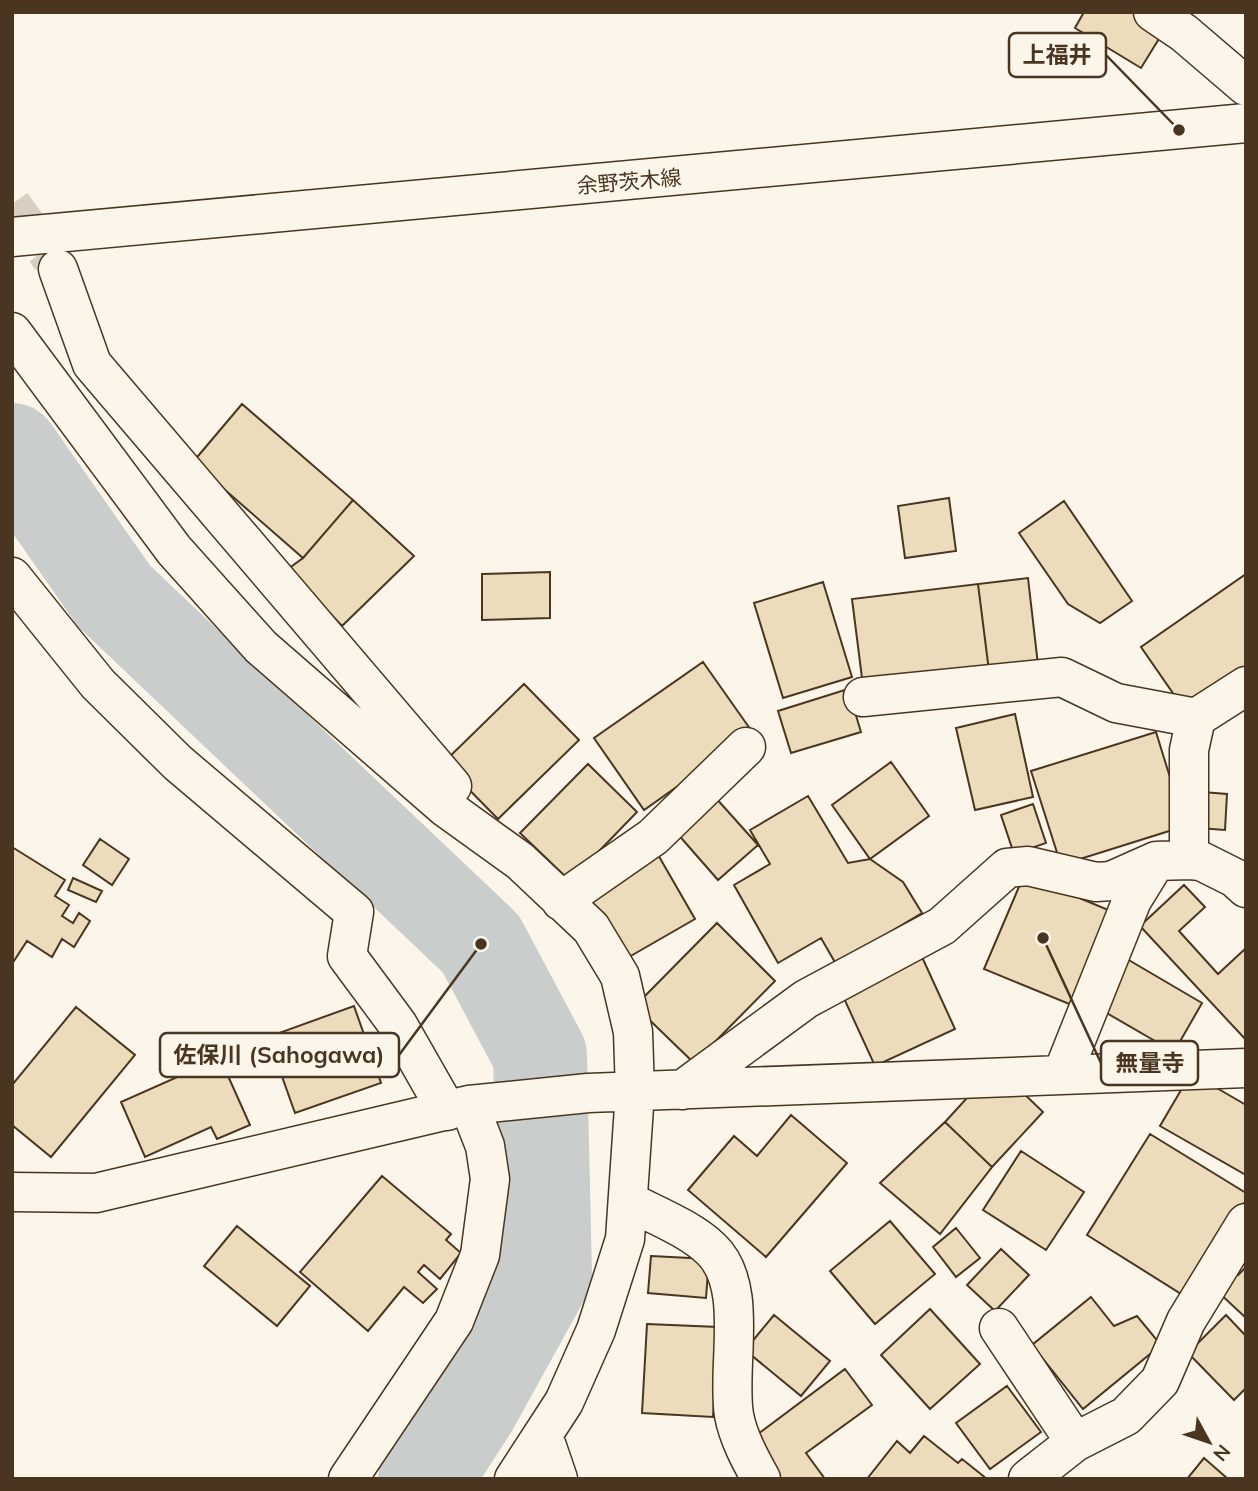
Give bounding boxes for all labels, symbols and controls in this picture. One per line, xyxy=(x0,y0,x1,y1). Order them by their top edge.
callout: 上福井 xyxy=(1009,33,1106,77)
text: 上福井 xyxy=(1023,40,1092,69)
street label: 余野茨木線 xyxy=(576,163,682,199)
callout: 佐保川 (Sahogawa) xyxy=(160,1033,399,1077)
text: 佐保川 (Sahogawa) xyxy=(173,1040,385,1069)
callout: 無量寺 xyxy=(1101,1041,1198,1085)
text: 無量寺 xyxy=(1116,1048,1185,1077)
north arrow xyxy=(1174,1407,1244,1477)
text: N xyxy=(1208,1440,1236,1466)

